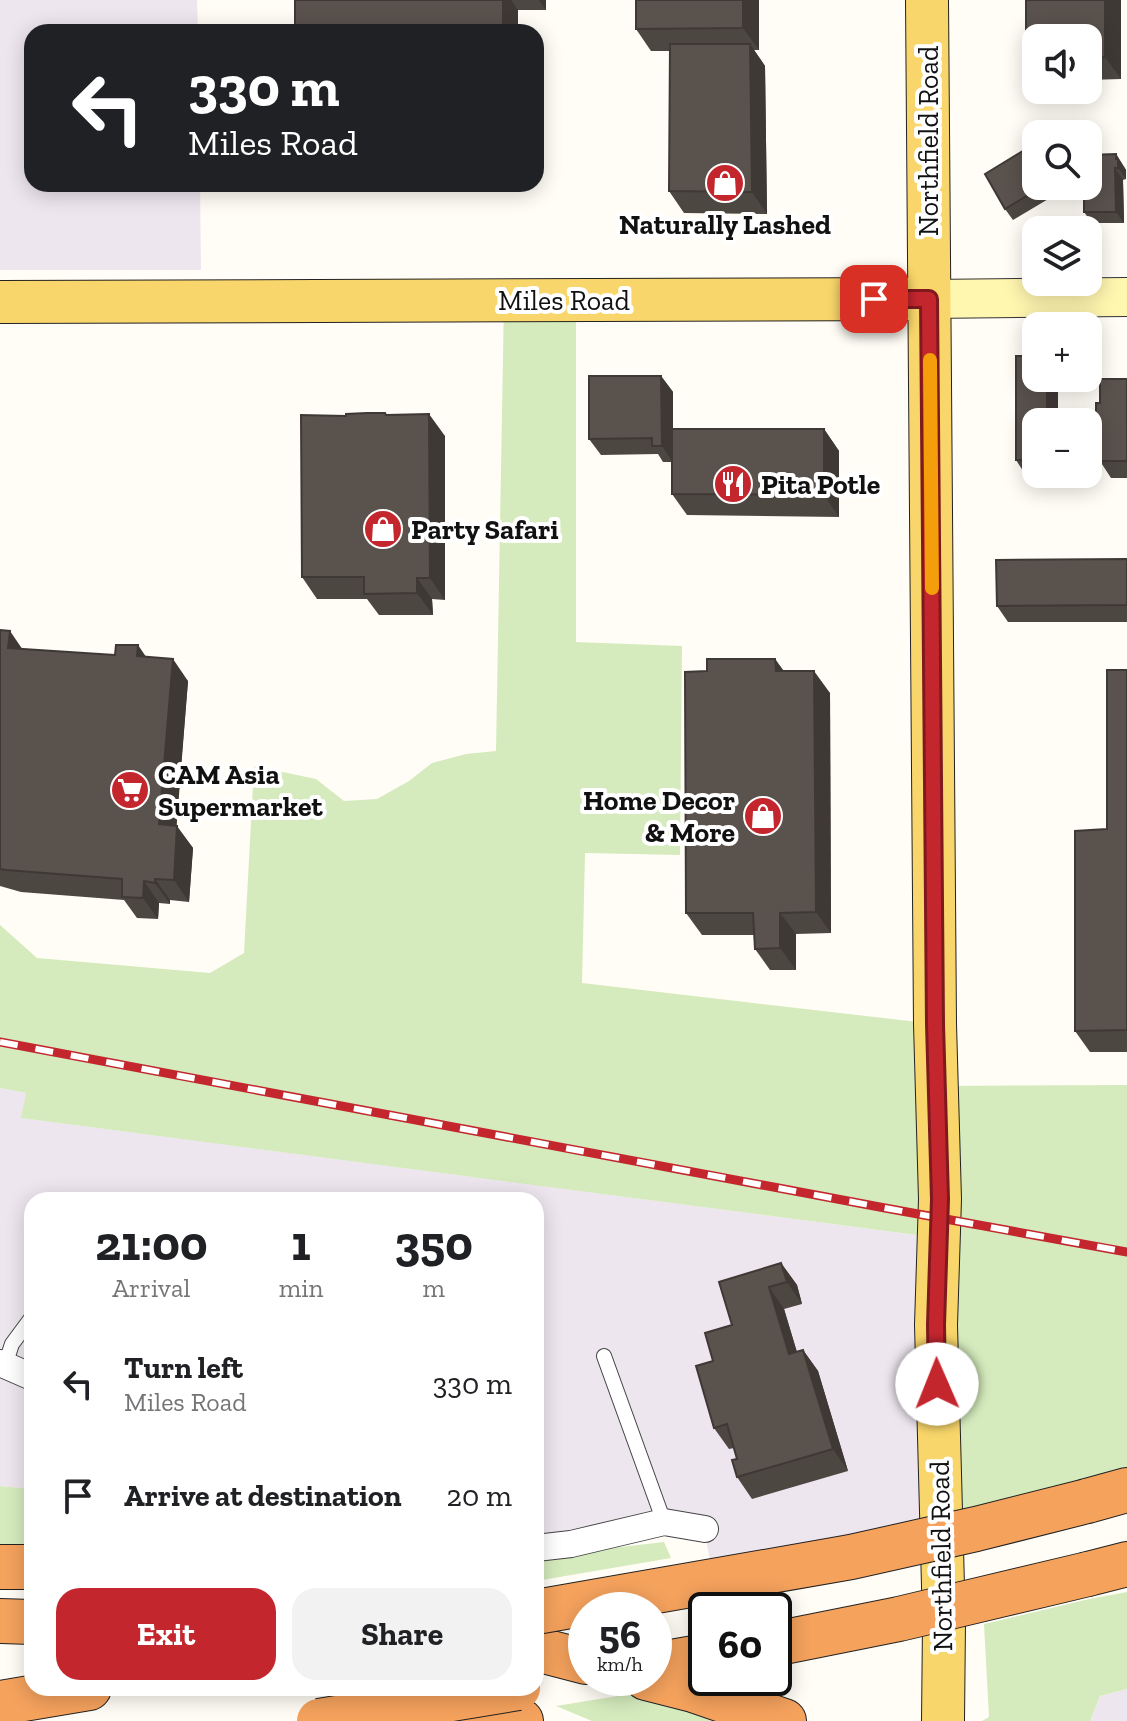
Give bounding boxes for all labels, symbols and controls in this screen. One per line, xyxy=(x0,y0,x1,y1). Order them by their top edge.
map controls xyxy=(1022,24,1102,488)
button: sound xyxy=(1022,24,1102,104)
street label: Northfield Road xyxy=(912,46,945,236)
text: 330 m xyxy=(188,53,339,120)
icon: left xyxy=(56,56,160,160)
button: search xyxy=(1022,120,1102,200)
text: Miles Road xyxy=(188,121,358,164)
shop icon: Naturally Lashed xyxy=(704,162,746,204)
place label: Naturally Lashed xyxy=(619,208,831,241)
button: layers xyxy=(1022,216,1102,296)
pin xyxy=(840,265,908,333)
icon: arrive xyxy=(852,277,896,321)
street label: Miles Road xyxy=(498,284,630,317)
button: + xyxy=(1022,312,1102,392)
button: − xyxy=(1022,408,1102,488)
restaurant icon: Pita Potle xyxy=(712,463,754,505)
place label: Pita Potle xyxy=(761,468,880,501)
shop icon: Party Safari xyxy=(362,508,404,550)
place label: Party Safari xyxy=(411,513,559,546)
place label: CAM Asia Supermarket xyxy=(158,758,324,823)
supermarket icon: CAM Asia Supermarket xyxy=(109,769,151,811)
place label: Home Decor & More xyxy=(583,784,735,849)
shop icon: Home Decor & More xyxy=(742,795,784,837)
text: 21:00 xyxy=(95,1215,208,1272)
text: 1 xyxy=(291,1215,311,1272)
text: 350 xyxy=(395,1215,473,1272)
text: Arrival xyxy=(112,1272,191,1304)
text: min xyxy=(279,1272,323,1304)
text: m xyxy=(422,1272,445,1304)
position arrow xyxy=(895,1342,979,1426)
text: Turn left xyxy=(124,1350,243,1386)
icon: left xyxy=(56,1362,100,1406)
text: 330 m xyxy=(433,1366,512,1402)
text: Miles Road xyxy=(124,1386,247,1418)
street label: Northfield Road xyxy=(923,1460,959,1652)
icon: arrive xyxy=(56,1474,100,1518)
text: Arrive at destination xyxy=(124,1478,401,1514)
text: 20 m xyxy=(447,1478,512,1514)
button: Exit xyxy=(56,1588,276,1680)
button: Share xyxy=(292,1588,512,1680)
speed limit sign: 60 xyxy=(688,1592,792,1696)
text: 56 xyxy=(599,1610,641,1658)
text: km/h xyxy=(597,1652,643,1676)

